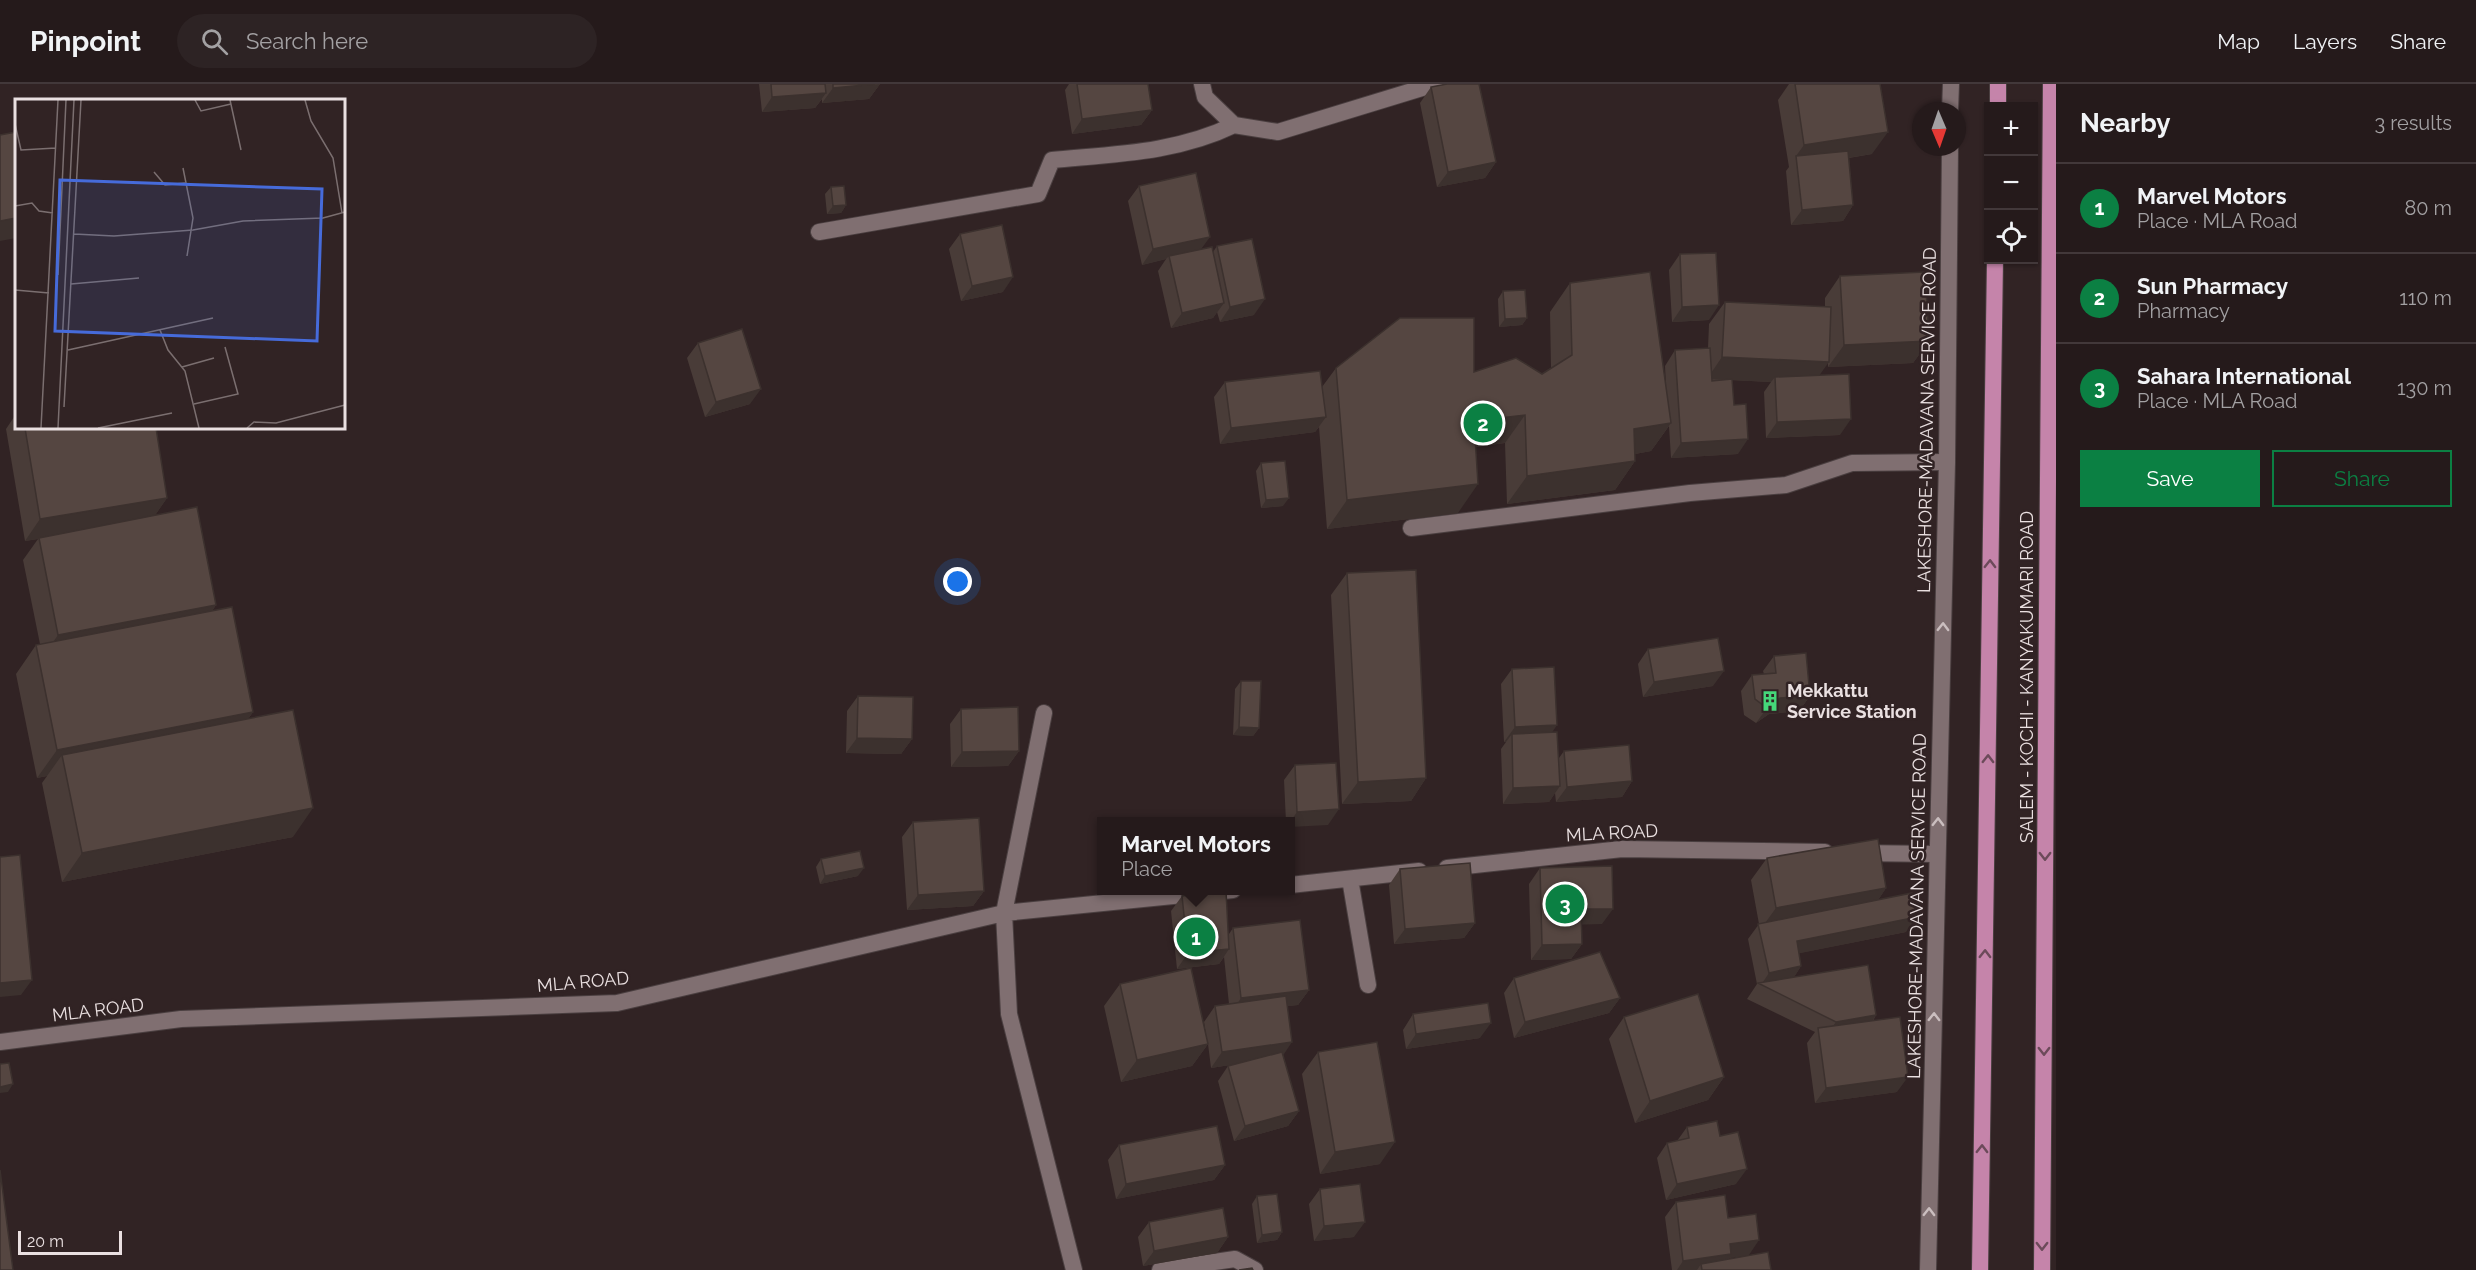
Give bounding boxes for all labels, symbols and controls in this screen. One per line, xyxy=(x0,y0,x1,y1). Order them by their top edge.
search box xyxy=(177,14,597,68)
text: Pinpoint xyxy=(30,25,141,58)
icon: search xyxy=(198,25,231,58)
text: Search here xyxy=(246,28,368,54)
text: Map xyxy=(2217,29,2260,54)
text: Layers xyxy=(2293,29,2357,54)
text: Share xyxy=(2390,29,2446,54)
inset map xyxy=(15,99,345,429)
north arrow xyxy=(1912,102,1966,156)
map controls xyxy=(1984,102,2038,264)
button: + xyxy=(1984,102,2038,156)
text: Nearby xyxy=(2080,108,2170,138)
text: 3 results xyxy=(2374,111,2452,135)
button: − xyxy=(1984,156,2038,210)
text: Marvel Motors xyxy=(2137,183,2287,209)
text: 1 xyxy=(2095,196,2104,220)
text: 80 m xyxy=(2404,196,2452,220)
text: Place · MLA Road xyxy=(2137,209,2298,233)
button: locate xyxy=(1984,210,2038,264)
street label: LAKESHORE-MADAVANA SERVICE ROAD xyxy=(1913,247,1940,593)
text: Sun Pharmacy xyxy=(2137,273,2288,299)
text: 2 xyxy=(2094,286,2105,310)
text: 110 m xyxy=(2399,286,2452,310)
text: Pharmacy xyxy=(2137,299,2230,323)
text: Sahara International xyxy=(2137,363,2351,389)
text: 3 xyxy=(2094,376,2105,400)
text: 130 m xyxy=(2397,376,2452,400)
text: Place · MLA Road xyxy=(2137,389,2298,413)
pin: 2 xyxy=(1464,400,1502,446)
button: Save xyxy=(2080,450,2260,507)
button: Share xyxy=(2272,450,2452,507)
street label: SALEM - KOCHI - KANYAKUMARI ROAD xyxy=(2016,511,2037,843)
one-way arrow xyxy=(1984,559,1997,568)
your location xyxy=(943,567,972,596)
one-way arrow xyxy=(1937,622,1949,631)
place label: Mekkattu Service Station xyxy=(1787,680,1917,722)
building icon: Mekkattu Service Station xyxy=(1758,689,1782,713)
street label: LAKESHORE-MADAVANA SERVICE ROAD xyxy=(1903,733,1930,1079)
one-way arrow xyxy=(1981,754,1994,763)
popup xyxy=(1097,817,1295,895)
one-way arrow xyxy=(1932,817,1944,826)
street label: MLA ROAD xyxy=(1565,820,1659,845)
text: Marvel Motors xyxy=(1121,831,1271,857)
one-way arrow xyxy=(2039,852,2051,861)
text: Place xyxy=(1121,857,1173,881)
pin: 3 xyxy=(1546,882,1584,926)
pin: 1 xyxy=(1176,914,1216,960)
one-way arrow xyxy=(1978,949,1991,958)
street label: MLA ROAD xyxy=(536,967,630,996)
street label: MLA ROAD xyxy=(51,993,145,1026)
one-way arrow xyxy=(1927,1012,1940,1021)
one-way arrow xyxy=(2038,1047,2050,1056)
one-way arrow xyxy=(1976,1144,1988,1153)
one-way arrow xyxy=(1923,1207,1935,1216)
scale bar xyxy=(18,1228,122,1256)
text: 20 m xyxy=(27,1232,64,1251)
one-way arrow xyxy=(2036,1242,2048,1251)

